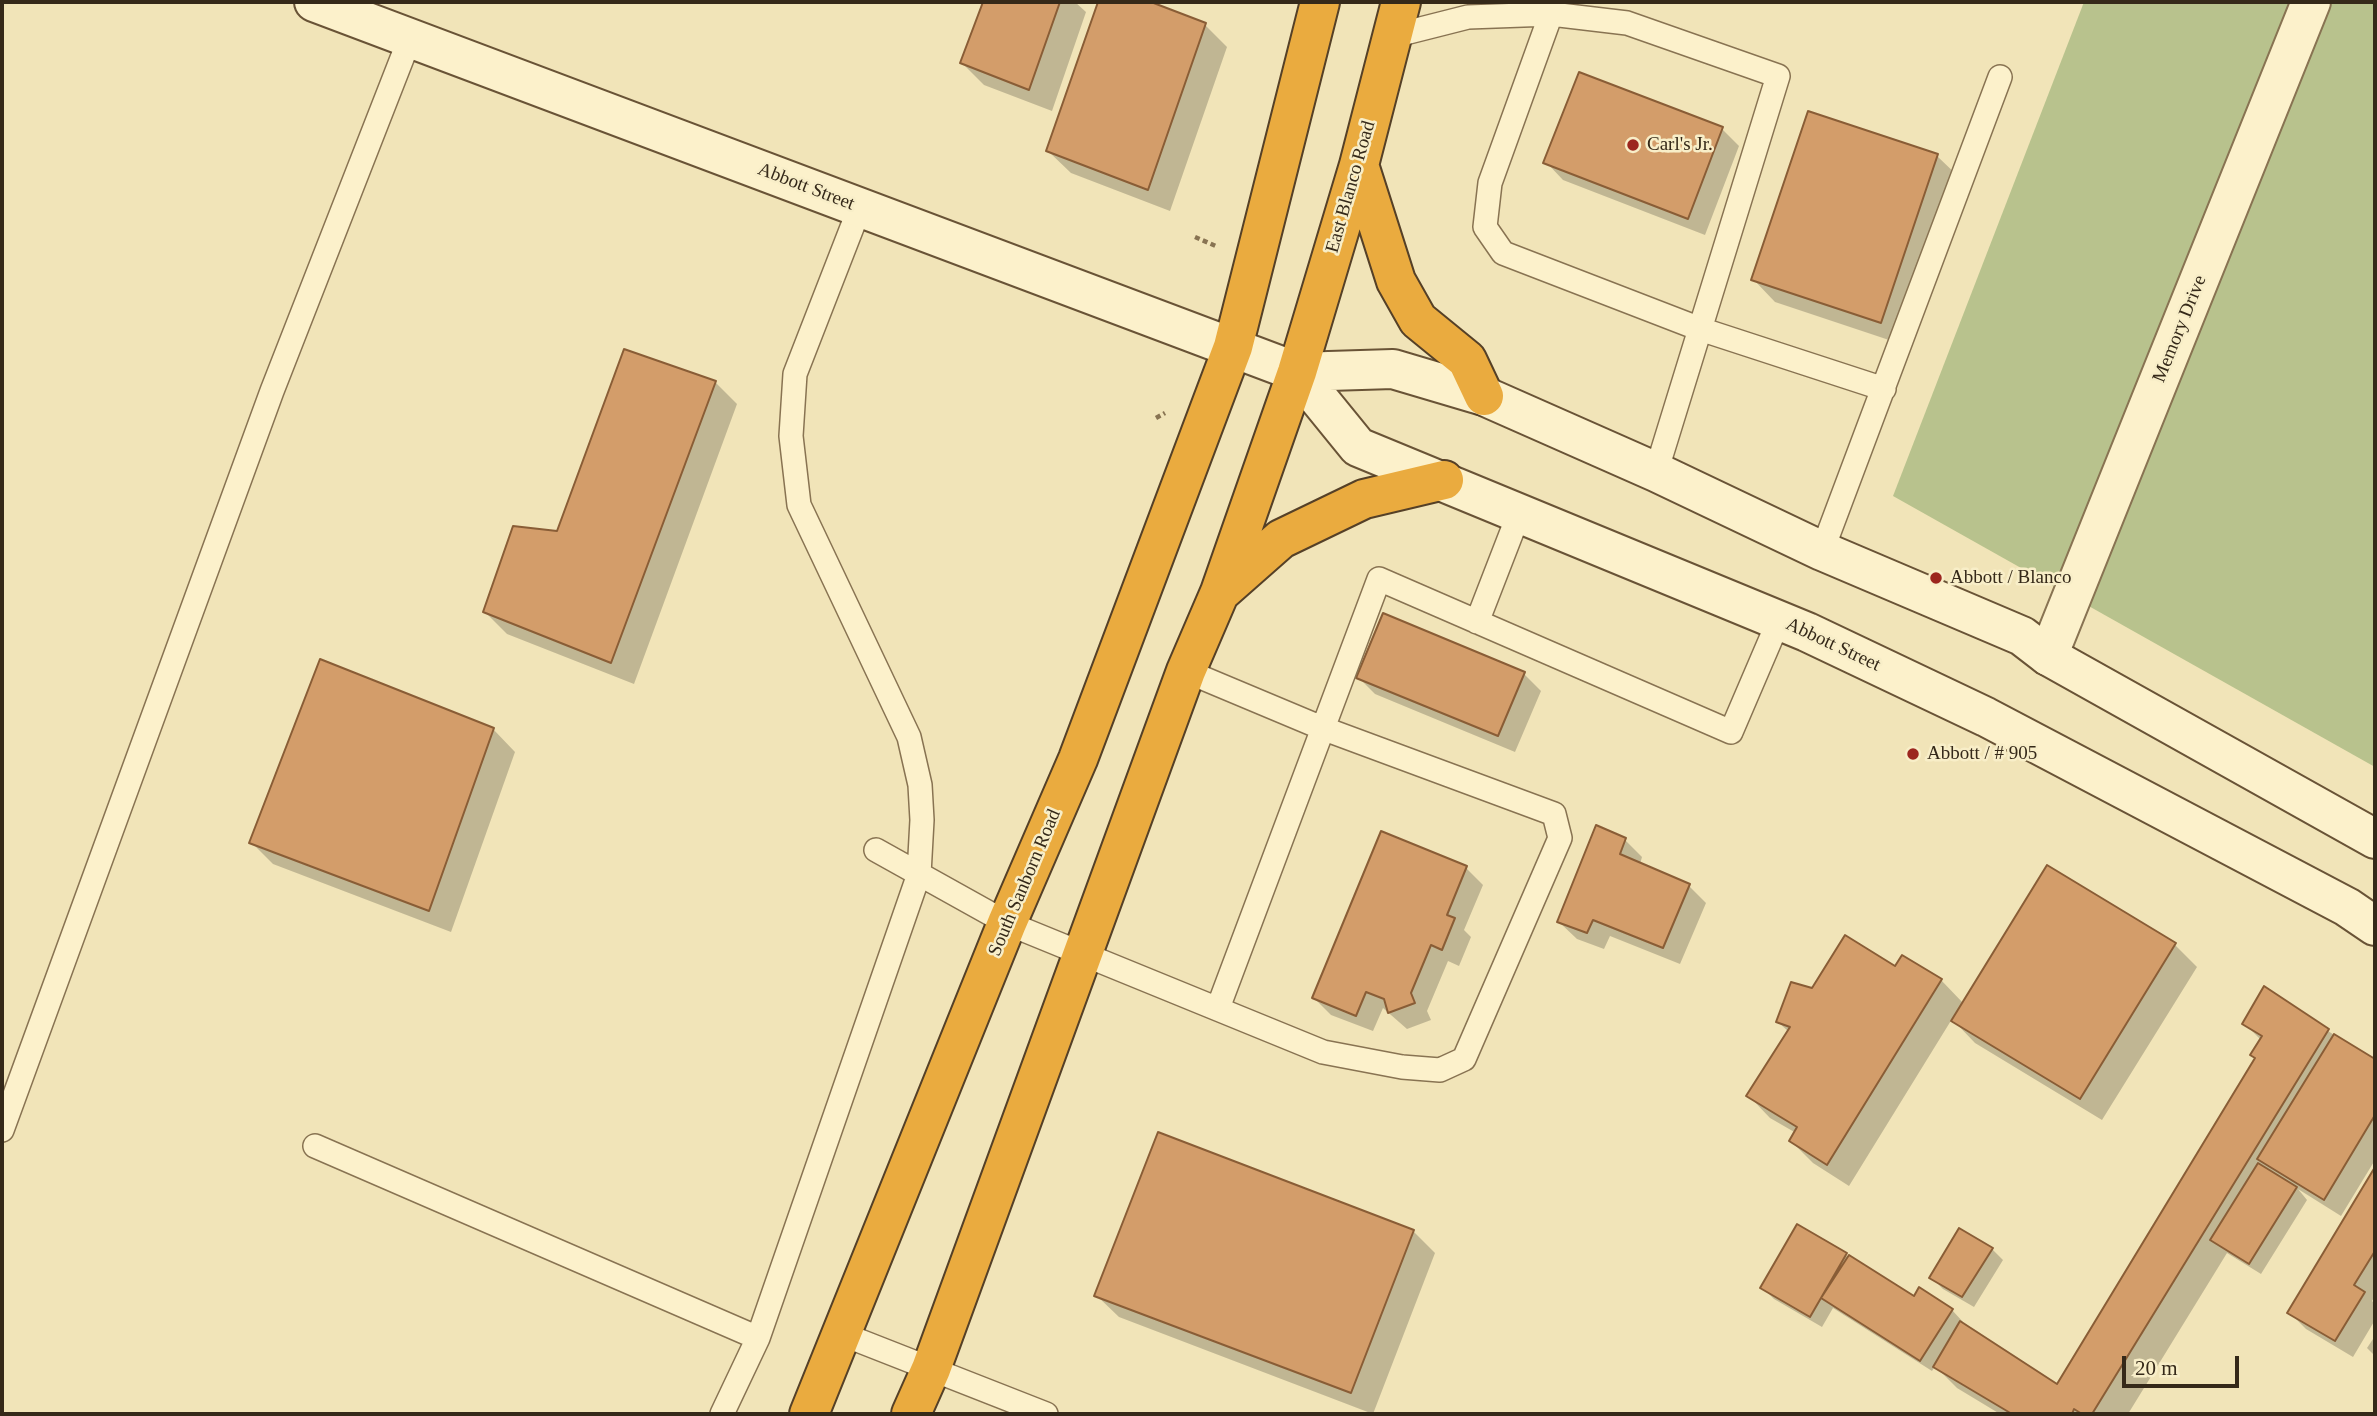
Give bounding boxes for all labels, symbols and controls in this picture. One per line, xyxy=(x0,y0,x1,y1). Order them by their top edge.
street label: East Blanco Road xyxy=(1321,118,1381,256)
place label: Carl's Jr. xyxy=(1647,134,1713,156)
marker: Carl's Jr. xyxy=(1625,137,1641,153)
street label: Abbott Street xyxy=(754,158,858,216)
street label: Memory Drive xyxy=(2148,272,2212,386)
place label: Abbott / Blanco xyxy=(1950,567,2071,589)
marker: Abbott / Blanco xyxy=(1928,570,1944,586)
street label: Abbott Street xyxy=(1782,613,1884,677)
place label: Abbott / # 905 xyxy=(1927,743,2037,765)
marker: Abbott / # 905 xyxy=(1905,746,1921,762)
street label: South Sanborn Road xyxy=(984,806,1066,960)
scale bar xyxy=(2125,1342,2242,1386)
text: 20 m xyxy=(2135,1356,2178,1380)

